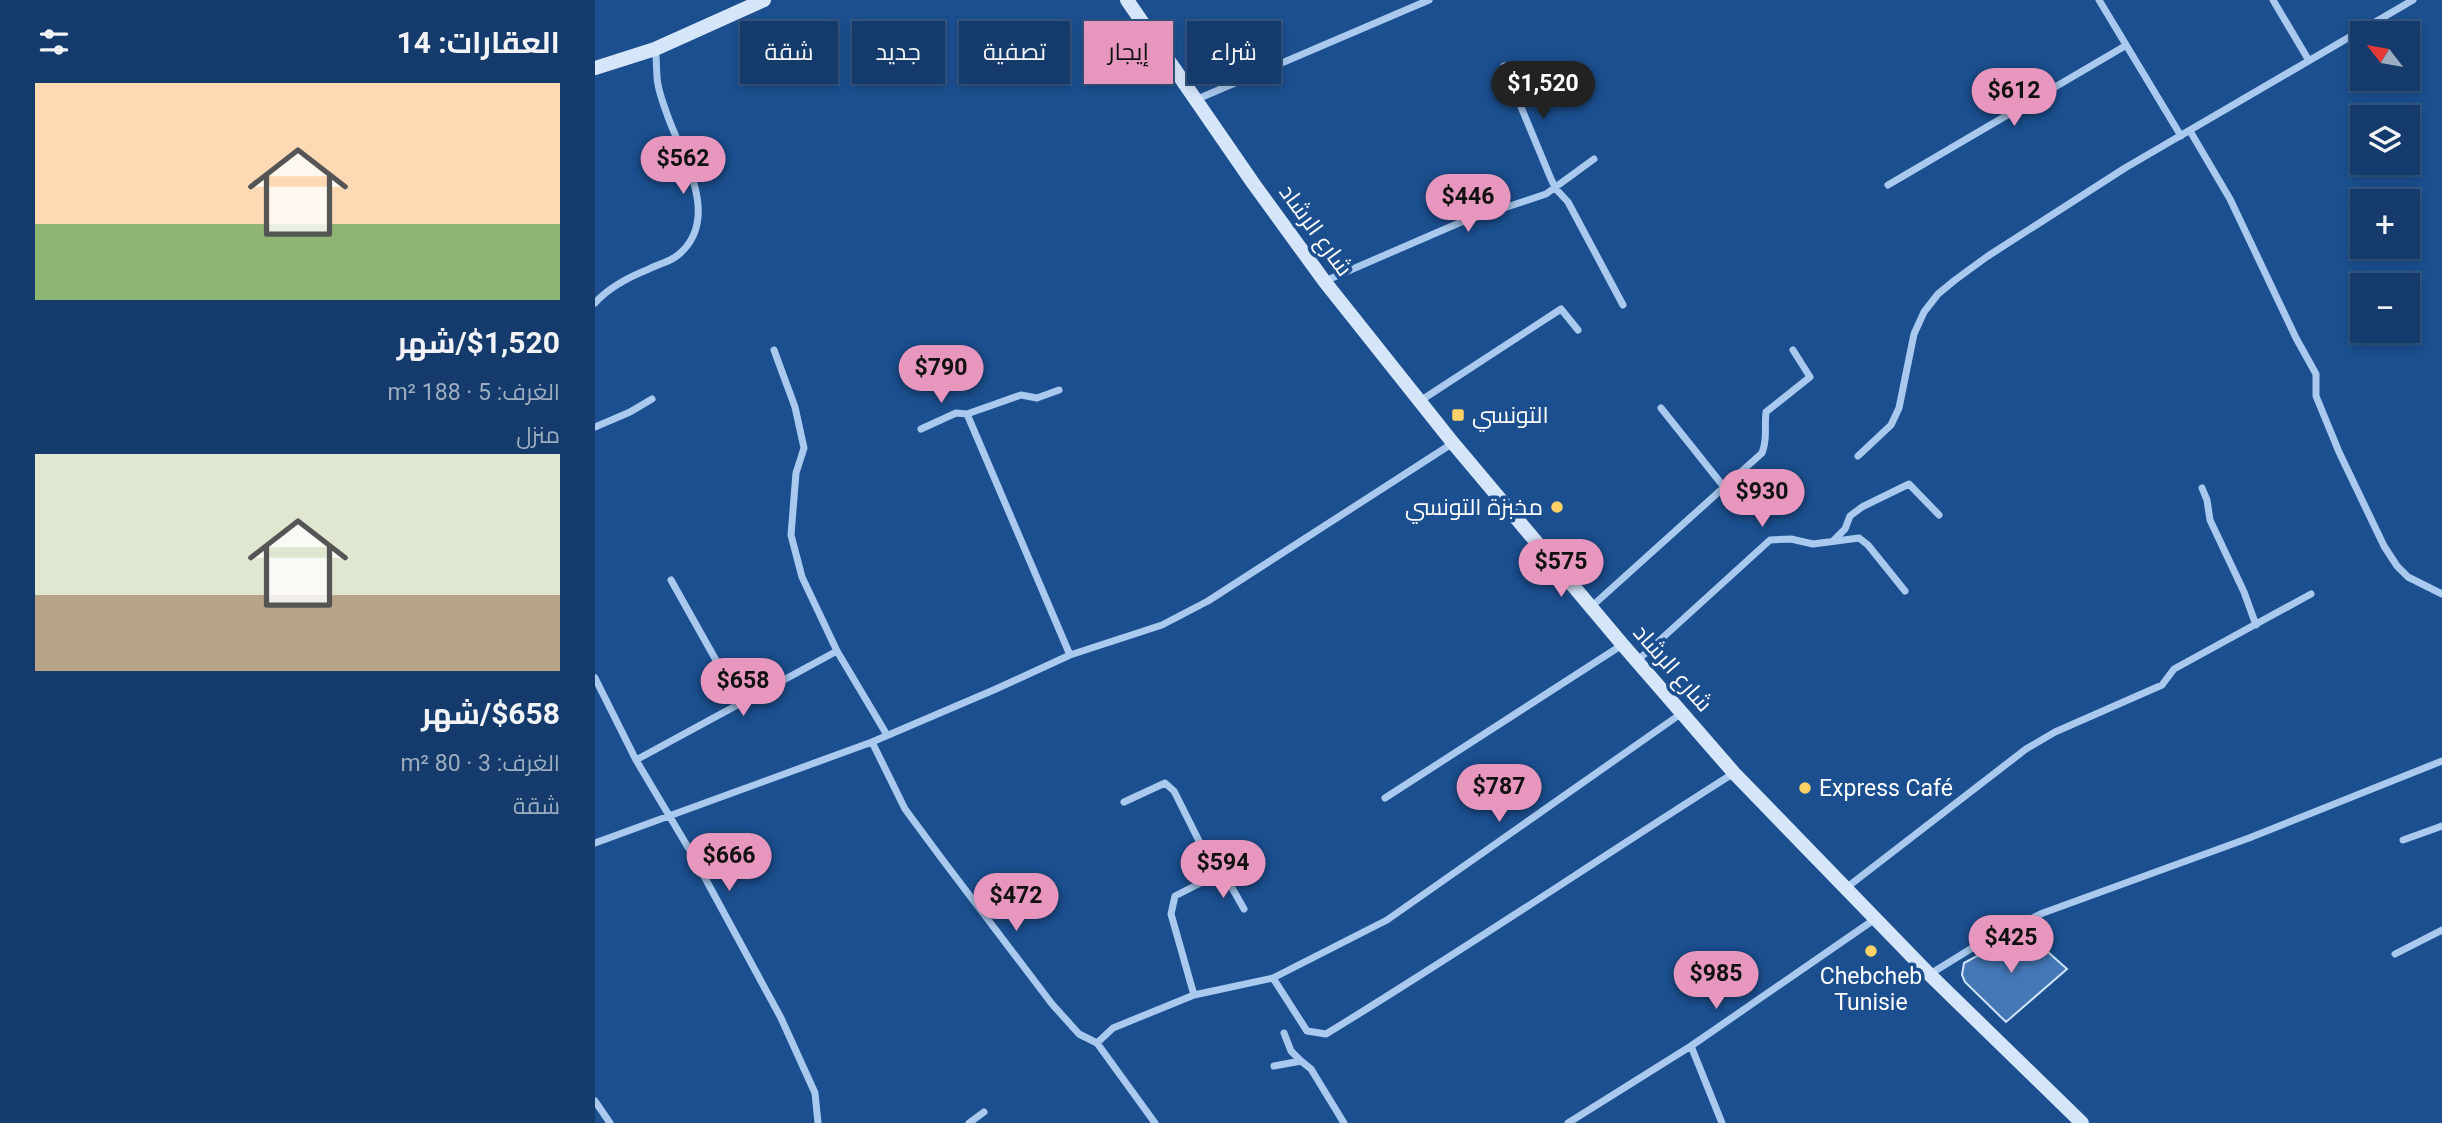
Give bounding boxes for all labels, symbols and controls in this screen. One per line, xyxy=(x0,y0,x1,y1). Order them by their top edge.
chip: شقة xyxy=(740,21,838,84)
chip: جديد xyxy=(852,21,945,84)
chip: تصفية xyxy=(959,21,1070,84)
chip: إيجار xyxy=(1084,21,1173,84)
chip: شراء xyxy=(1187,21,1281,84)
north arrow xyxy=(2350,21,2420,91)
map controls xyxy=(2350,21,2420,343)
icon: filters xyxy=(35,23,73,61)
text: العقارات: 14 xyxy=(396,25,560,60)
pin: $1,520 xyxy=(1486,61,1600,121)
pin: $612 xyxy=(1973,68,2055,128)
text: $1,520 xyxy=(1507,70,1579,97)
text: $612 xyxy=(1988,77,2040,104)
button: layers xyxy=(2350,105,2420,175)
icon: home xyxy=(235,129,361,255)
pin: $562 xyxy=(642,136,724,196)
text: $562 xyxy=(657,145,709,172)
pin: $446 xyxy=(1427,174,1509,234)
street label: شارع الرشاد xyxy=(1272,179,1358,283)
text: $446 xyxy=(1442,183,1494,210)
button: + xyxy=(2350,189,2420,259)
button: − xyxy=(2350,273,2420,343)
text: $1,520/شهر xyxy=(397,325,560,360)
pin: $790 xyxy=(900,346,982,405)
text: $790 xyxy=(915,354,967,381)
text: الغرف: 5 · 188 m² xyxy=(387,379,560,406)
place label: التونسي xyxy=(1472,402,1549,432)
marker: التونسي xyxy=(1450,407,1466,423)
text: منزل xyxy=(516,422,560,449)
pin: $930 xyxy=(1721,470,1803,529)
text: $930 xyxy=(1736,478,1788,505)
place label: مخبزة التونسي xyxy=(1405,494,1543,524)
marker: مخبزة التونسي xyxy=(1549,499,1565,515)
icon: home xyxy=(235,500,361,626)
pin: $575 xyxy=(1520,540,1602,599)
text: $575 xyxy=(1535,548,1587,575)
street label: شارع الرشاد xyxy=(1626,619,1718,719)
pin: $658 xyxy=(702,658,784,718)
text: $658 xyxy=(717,667,769,694)
text: $658/شهر xyxy=(421,696,560,731)
text: الغرف: 3 · 80 m² xyxy=(400,750,560,777)
pin: $787 xyxy=(1458,764,1540,824)
text: $787 xyxy=(1473,773,1525,800)
place label: Express Café xyxy=(1819,775,1953,802)
marker: Express Café xyxy=(1797,780,1813,796)
text: شقة xyxy=(513,793,560,820)
pin: $666 xyxy=(688,834,770,893)
pin: $594 xyxy=(1182,841,1264,900)
text: $666 xyxy=(703,842,755,869)
text: $594 xyxy=(1197,849,1249,876)
pin: $472 xyxy=(975,874,1057,933)
text: $472 xyxy=(990,882,1042,909)
pin: $425 xyxy=(1970,916,2052,975)
text: $425 xyxy=(1985,924,2037,951)
marker: Chebcheb Tunisie xyxy=(1863,943,1879,959)
pin: $985 xyxy=(1675,951,1757,1011)
text: $985 xyxy=(1690,960,1742,987)
place label: Chebcheb Tunisie xyxy=(1820,963,1922,1016)

